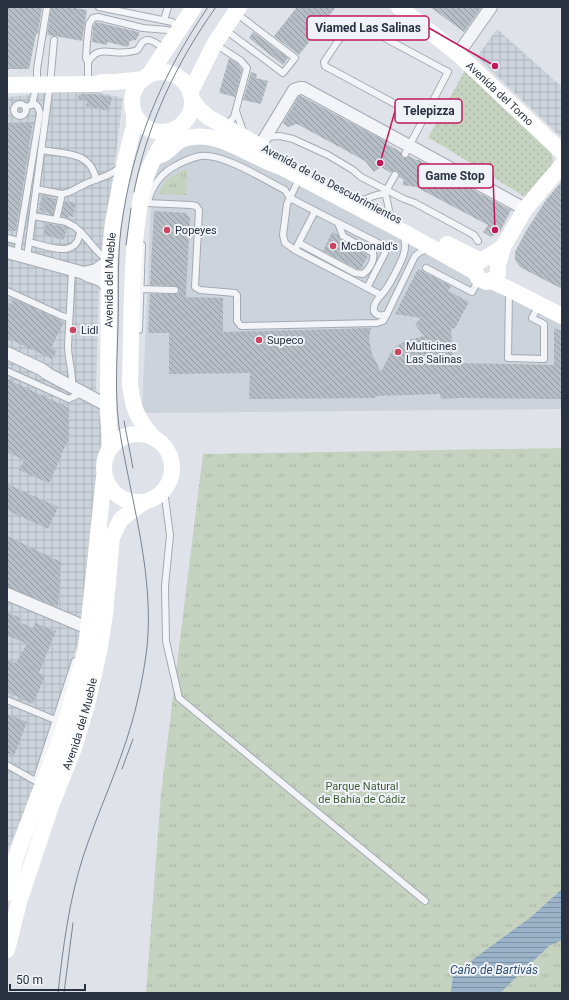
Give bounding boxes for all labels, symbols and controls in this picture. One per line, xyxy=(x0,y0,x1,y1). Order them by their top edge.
callout: Viamed Las Salinas xyxy=(307,16,429,40)
text: Viamed Las Salinas xyxy=(315,21,421,35)
street label: Avenida del Torno xyxy=(463,59,536,129)
callout: Telepizza xyxy=(395,99,462,123)
text: Telepizza xyxy=(403,104,455,118)
street label: Avenida de los Descubrimientos xyxy=(260,142,404,227)
callout: Game Stop xyxy=(418,164,493,188)
text: Game Stop xyxy=(425,169,485,183)
place label: Popeyes xyxy=(175,224,217,237)
marker: Popeyes xyxy=(162,225,172,235)
street label: Avenida del Mueble xyxy=(103,232,119,328)
place label: McDonald's xyxy=(341,240,398,253)
marker: McDonald's xyxy=(328,241,338,251)
place label: Lidl xyxy=(81,324,98,337)
marker: Lidl xyxy=(68,325,78,335)
place label: Supeco xyxy=(267,334,304,347)
marker: Supeco xyxy=(254,335,264,345)
place label: Multicines Las Salinas xyxy=(406,340,462,366)
marker: Multicines Las Salinas xyxy=(393,347,403,357)
street label: Avenida del Mueble xyxy=(60,676,100,772)
park label: Parque Natural de Bahía de Cádiz xyxy=(318,780,406,806)
water label: Caño de Bartivás xyxy=(450,963,538,977)
scale bar xyxy=(10,966,85,992)
text: 50 m xyxy=(16,973,43,987)

